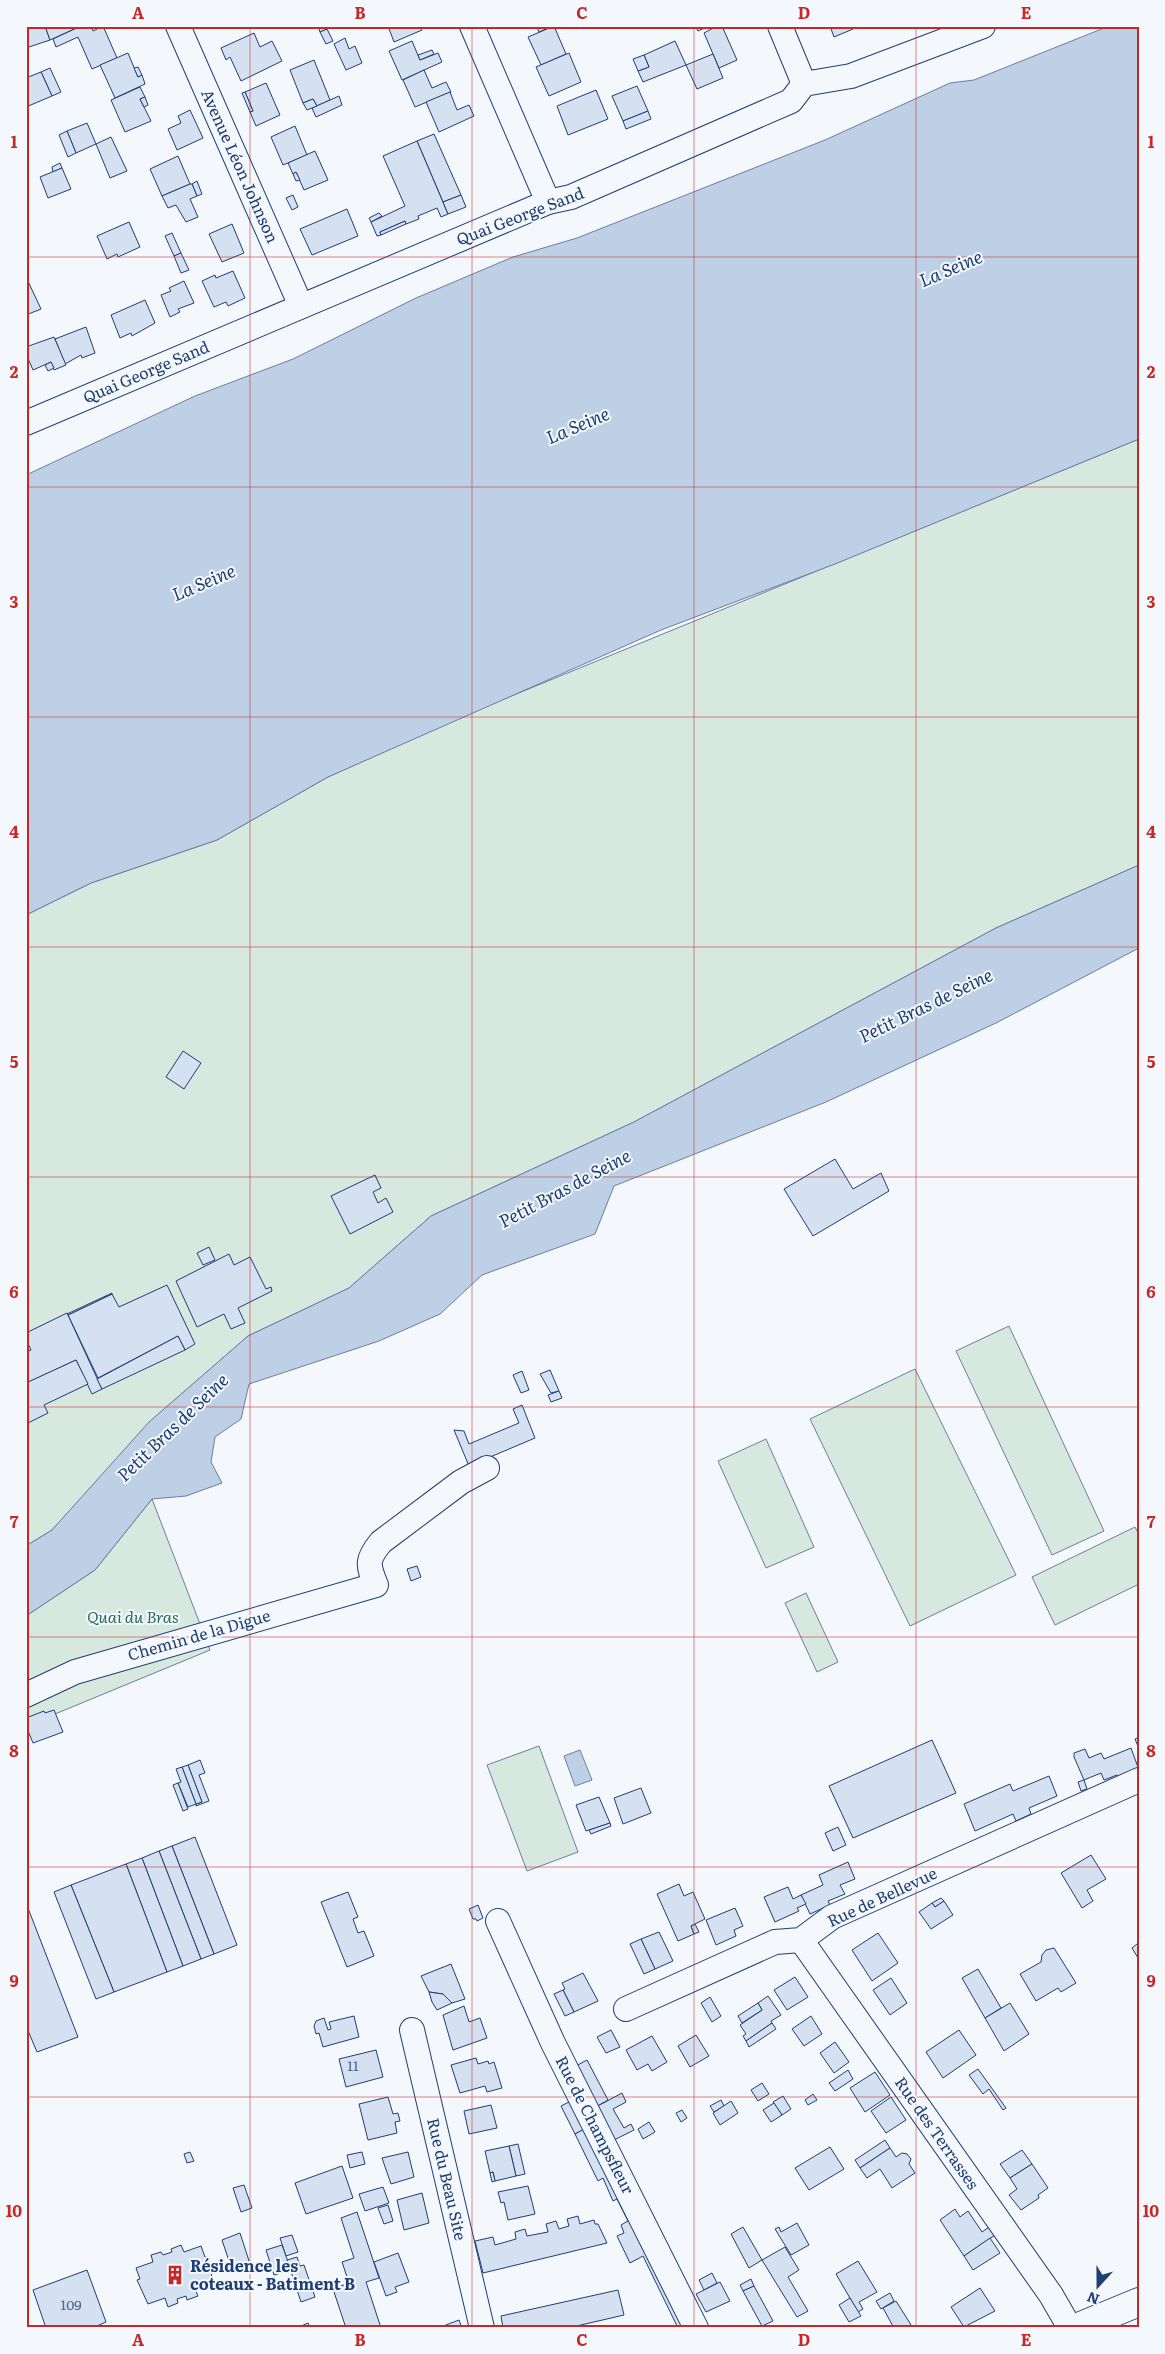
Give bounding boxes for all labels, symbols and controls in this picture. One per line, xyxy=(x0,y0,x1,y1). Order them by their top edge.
text: A xyxy=(132,0,144,24)
text: B xyxy=(354,0,366,24)
text: C xyxy=(576,0,588,24)
text: D xyxy=(798,0,810,24)
text: E xyxy=(1021,0,1032,24)
street label: Avenue Léon Johnson xyxy=(196,85,286,247)
text: 1 xyxy=(11,129,18,153)
text: 1 xyxy=(1148,129,1155,153)
street label: Quai George Sand xyxy=(452,180,587,250)
water label: La Seine xyxy=(915,242,986,293)
street label: Quai George Sand xyxy=(79,334,213,408)
text: 2 xyxy=(10,359,19,383)
text: 2 xyxy=(1147,359,1156,383)
water label: La Seine xyxy=(542,399,613,450)
water label: La Seine xyxy=(168,556,239,607)
text: 3 xyxy=(10,589,19,613)
text: 3 xyxy=(1147,589,1156,613)
text: 4 xyxy=(9,819,19,843)
text: 4 xyxy=(1146,819,1156,843)
water label: Petit Bras de Seine xyxy=(854,960,997,1049)
text: 5 xyxy=(10,1049,19,1073)
text: 5 xyxy=(1147,1049,1156,1073)
water label: Petit Bras de Seine xyxy=(493,1141,635,1234)
text: 6 xyxy=(9,1279,19,1303)
text: 6 xyxy=(1146,1279,1156,1303)
water label: Petit Bras de Seine xyxy=(110,1366,234,1487)
text: 7 xyxy=(10,1509,19,1533)
text: 7 xyxy=(1147,1509,1156,1533)
street label: Chemin de la Digue xyxy=(124,1602,273,1666)
park label: Quai du Bras xyxy=(87,1604,179,1628)
text: 8 xyxy=(9,1738,19,1762)
text: 8 xyxy=(1146,1738,1156,1762)
street label: Rue de Bellevue xyxy=(823,1860,941,1932)
text: 9 xyxy=(9,1968,19,1992)
text: 9 xyxy=(1146,1968,1156,1992)
street label: Rue de Champsfleur xyxy=(551,2051,641,2198)
house number: 11 xyxy=(347,2055,359,2075)
street label: Rue des Terrasses xyxy=(890,2071,986,2194)
street label: Rue du Beau Site xyxy=(422,2115,474,2242)
text: 10 xyxy=(6,2198,22,2222)
text: 10 xyxy=(1143,2198,1159,2222)
place label: Résidence les coteaux - Batiment B xyxy=(190,2253,355,2295)
north arrow xyxy=(1072,2262,1122,2312)
building icon: Résidence les coteaux - Batiment B xyxy=(164,2264,186,2286)
text: N xyxy=(1084,2288,1102,2311)
house number: 109 xyxy=(60,2294,82,2314)
text: A xyxy=(132,2327,144,2351)
text: B xyxy=(354,2327,366,2351)
text: C xyxy=(576,2327,588,2351)
text: D xyxy=(798,2327,810,2351)
text: E xyxy=(1021,2327,1032,2351)

